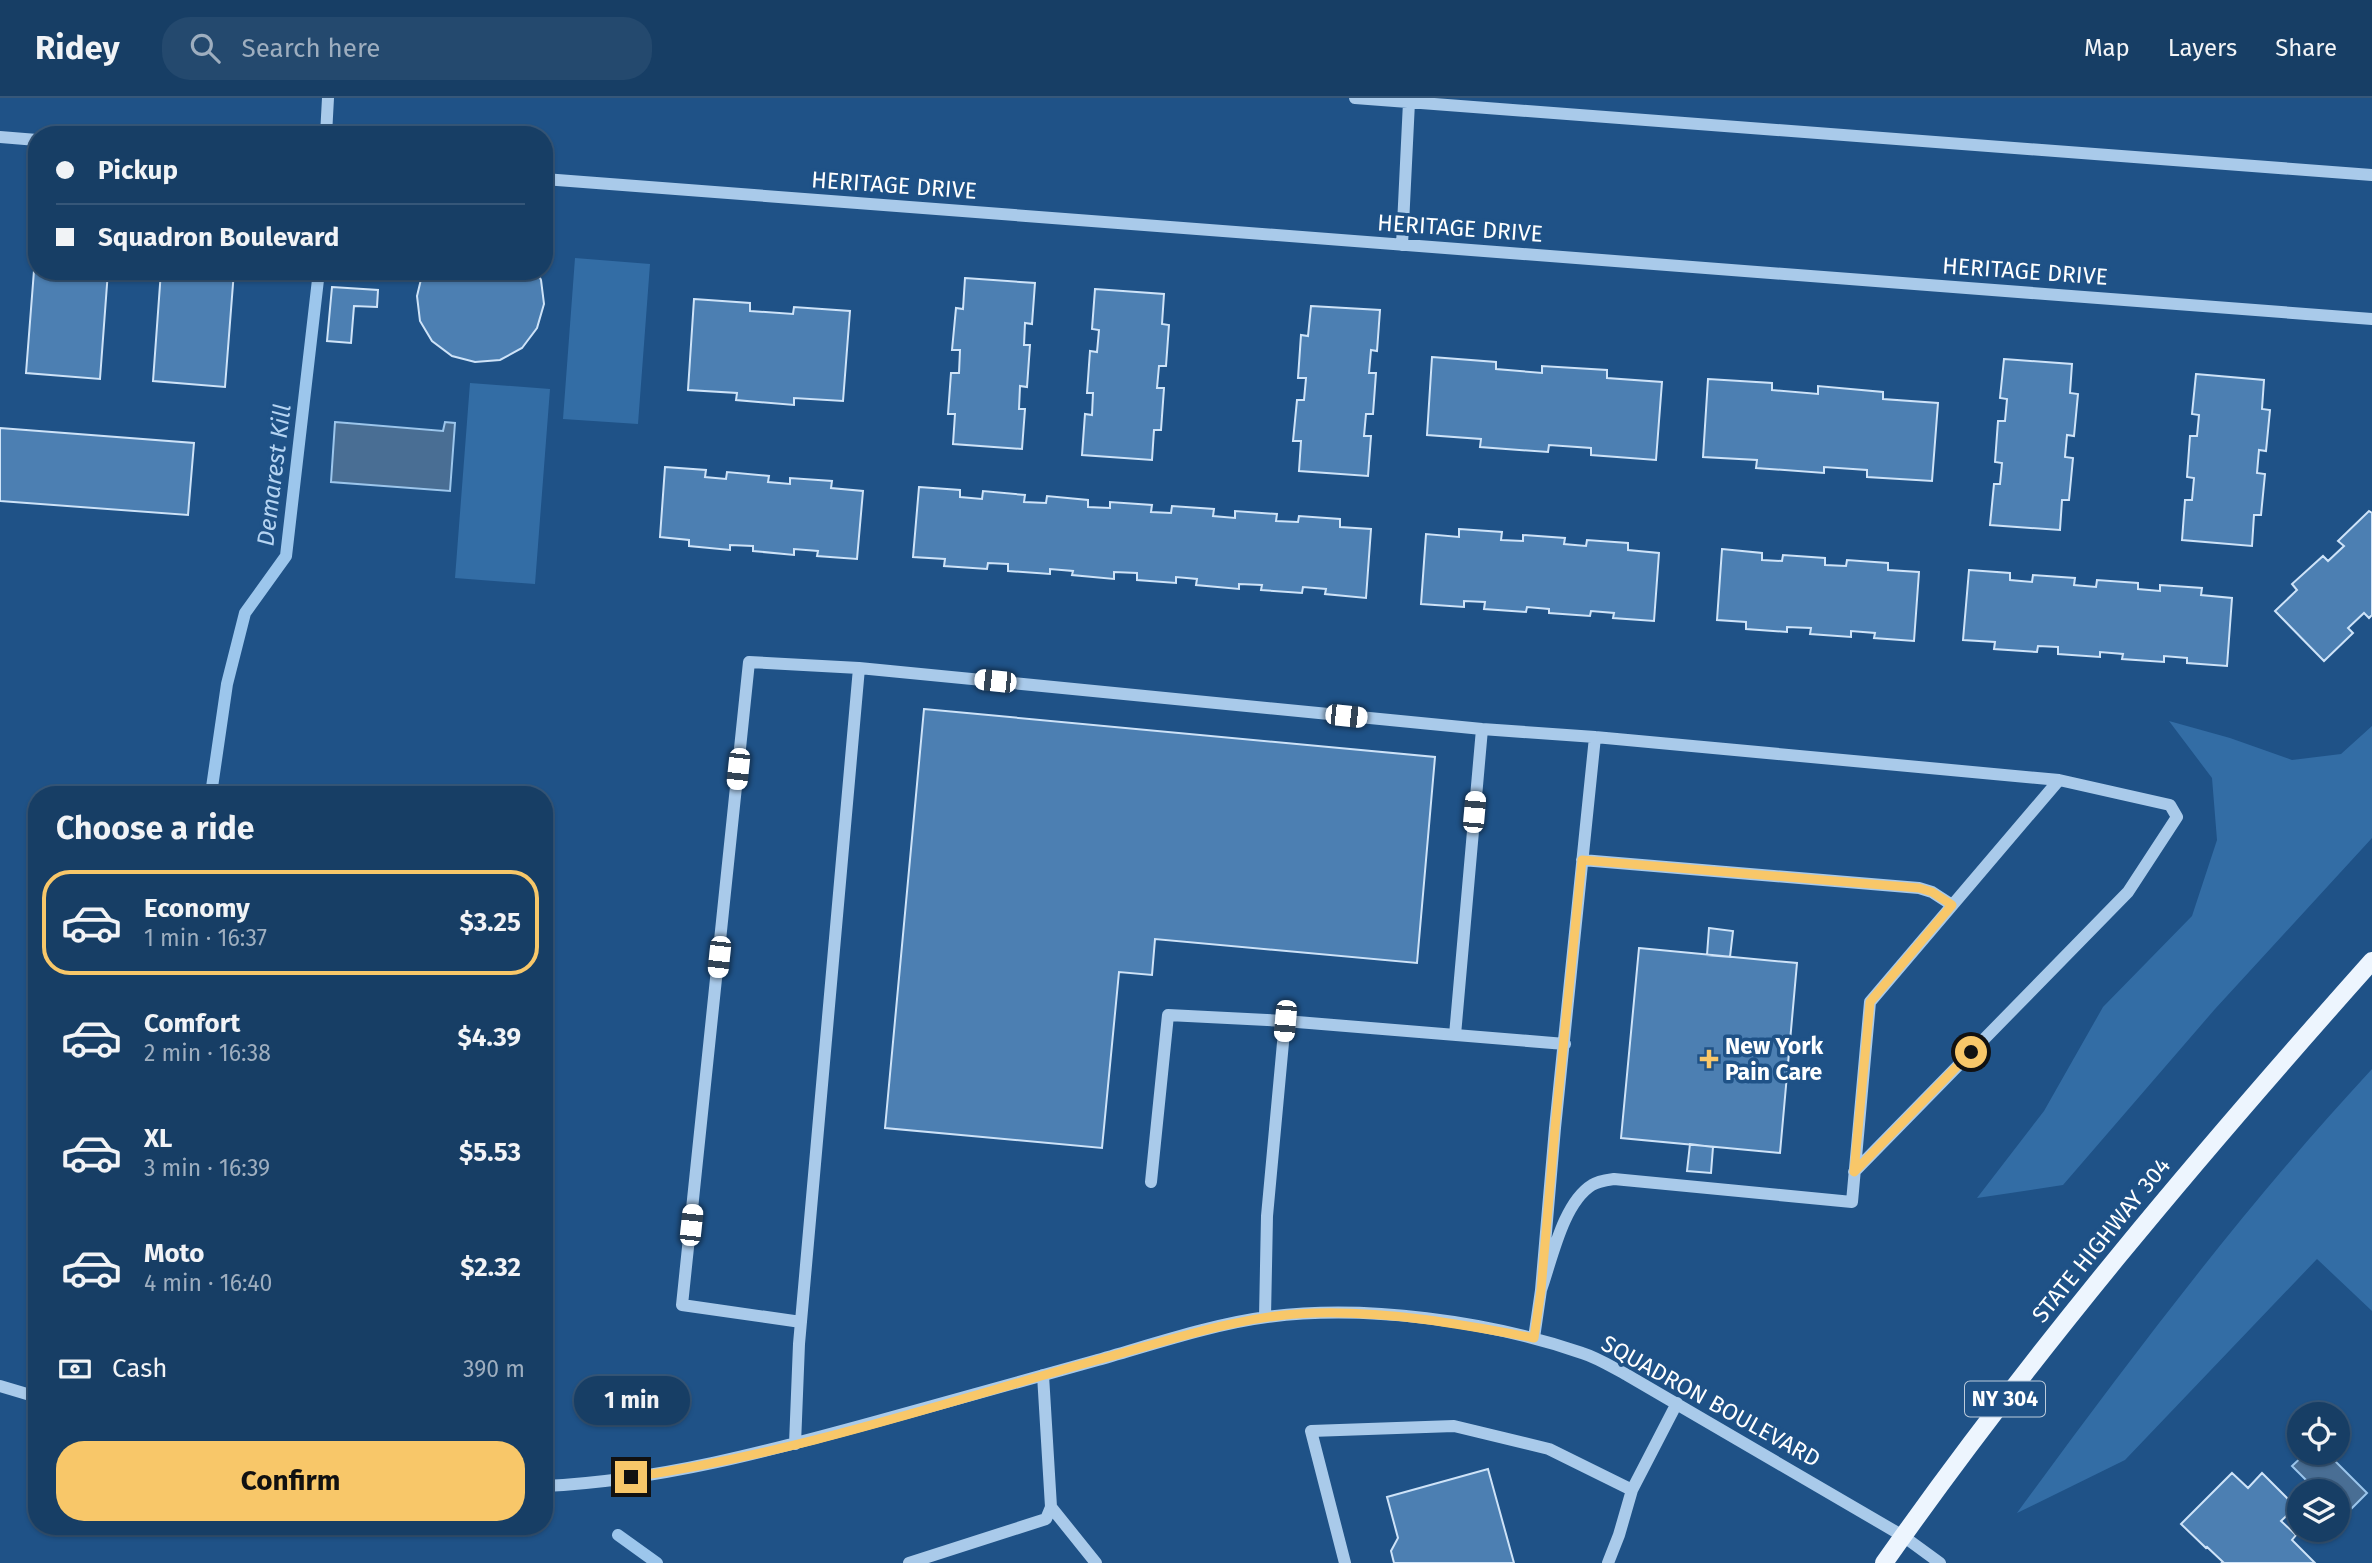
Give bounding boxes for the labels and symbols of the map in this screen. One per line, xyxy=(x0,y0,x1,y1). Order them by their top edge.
street label: HERITAGE DRIVE xyxy=(810,165,978,205)
street label: HERITAGE DRIVE xyxy=(1376,208,1544,248)
street label: HERITAGE DRIVE xyxy=(1941,251,2109,291)
water label: Demarest Kill xyxy=(251,402,297,548)
car xyxy=(974,668,1017,694)
car xyxy=(1325,703,1368,729)
car xyxy=(726,747,751,791)
car xyxy=(1462,790,1487,834)
car xyxy=(707,935,732,979)
car xyxy=(1273,999,1298,1043)
place label: New York Pain Care xyxy=(1725,1032,1823,1086)
route start xyxy=(1955,1036,1987,1068)
marker: New York Pain Care xyxy=(1699,1049,1719,1069)
street label: STATE HIGHWAY 304 xyxy=(2026,1152,2176,1328)
car xyxy=(679,1203,704,1247)
street label: SQUADRON BOULEVARD xyxy=(1597,1329,1825,1473)
callout: 1 min xyxy=(573,1376,689,1424)
road number: NY 304 xyxy=(1965,1382,2045,1416)
route end xyxy=(615,1461,647,1493)

